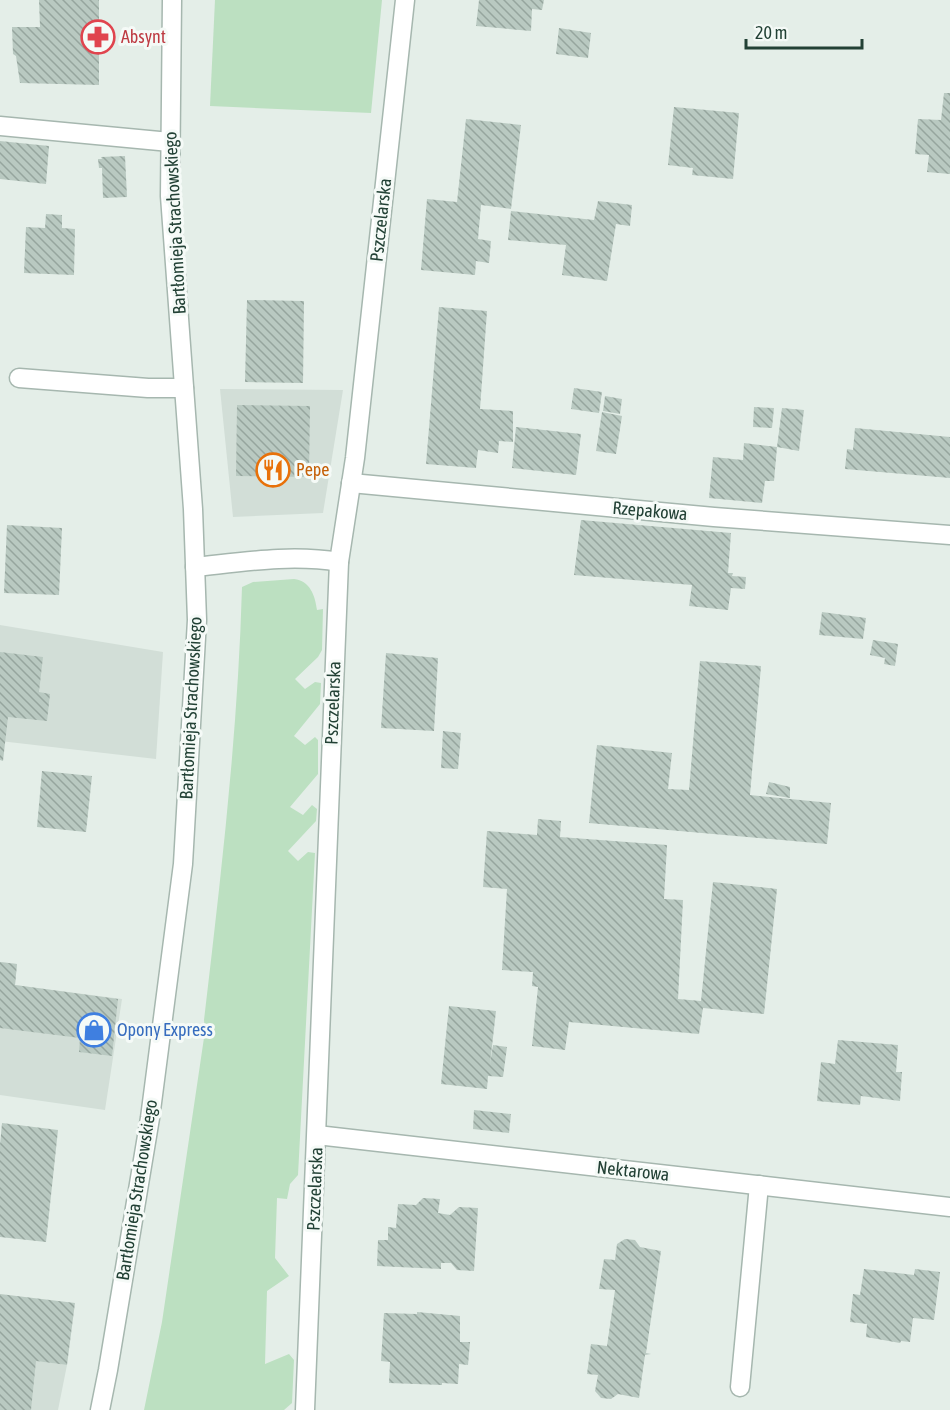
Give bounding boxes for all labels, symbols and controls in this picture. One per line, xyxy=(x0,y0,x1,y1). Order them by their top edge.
scale bar xyxy=(746,12,862,50)
pharmacy icon: Absynt xyxy=(80,19,116,55)
text: 20 m xyxy=(755,22,787,43)
place label: Absynt xyxy=(121,26,166,47)
street label: Bartłomieja Strachowskiego xyxy=(159,131,190,315)
street label: Pszczelarska xyxy=(366,177,395,263)
restaurant icon: Pepe xyxy=(255,452,291,488)
place label: Pepe xyxy=(296,459,330,480)
street label: Rzepakowa xyxy=(612,497,688,524)
street label: Bartłomieja Strachowskiego xyxy=(175,616,206,800)
street label: Pszczelarska xyxy=(321,661,344,745)
shop icon: Opony Express xyxy=(76,1012,112,1048)
place label: Opony Express xyxy=(117,1019,213,1040)
street label: Bartłomieja Strachowskiego xyxy=(112,1098,161,1282)
street label: Pszczelarska xyxy=(303,1147,326,1231)
street label: Nektarowa xyxy=(596,1156,670,1185)

